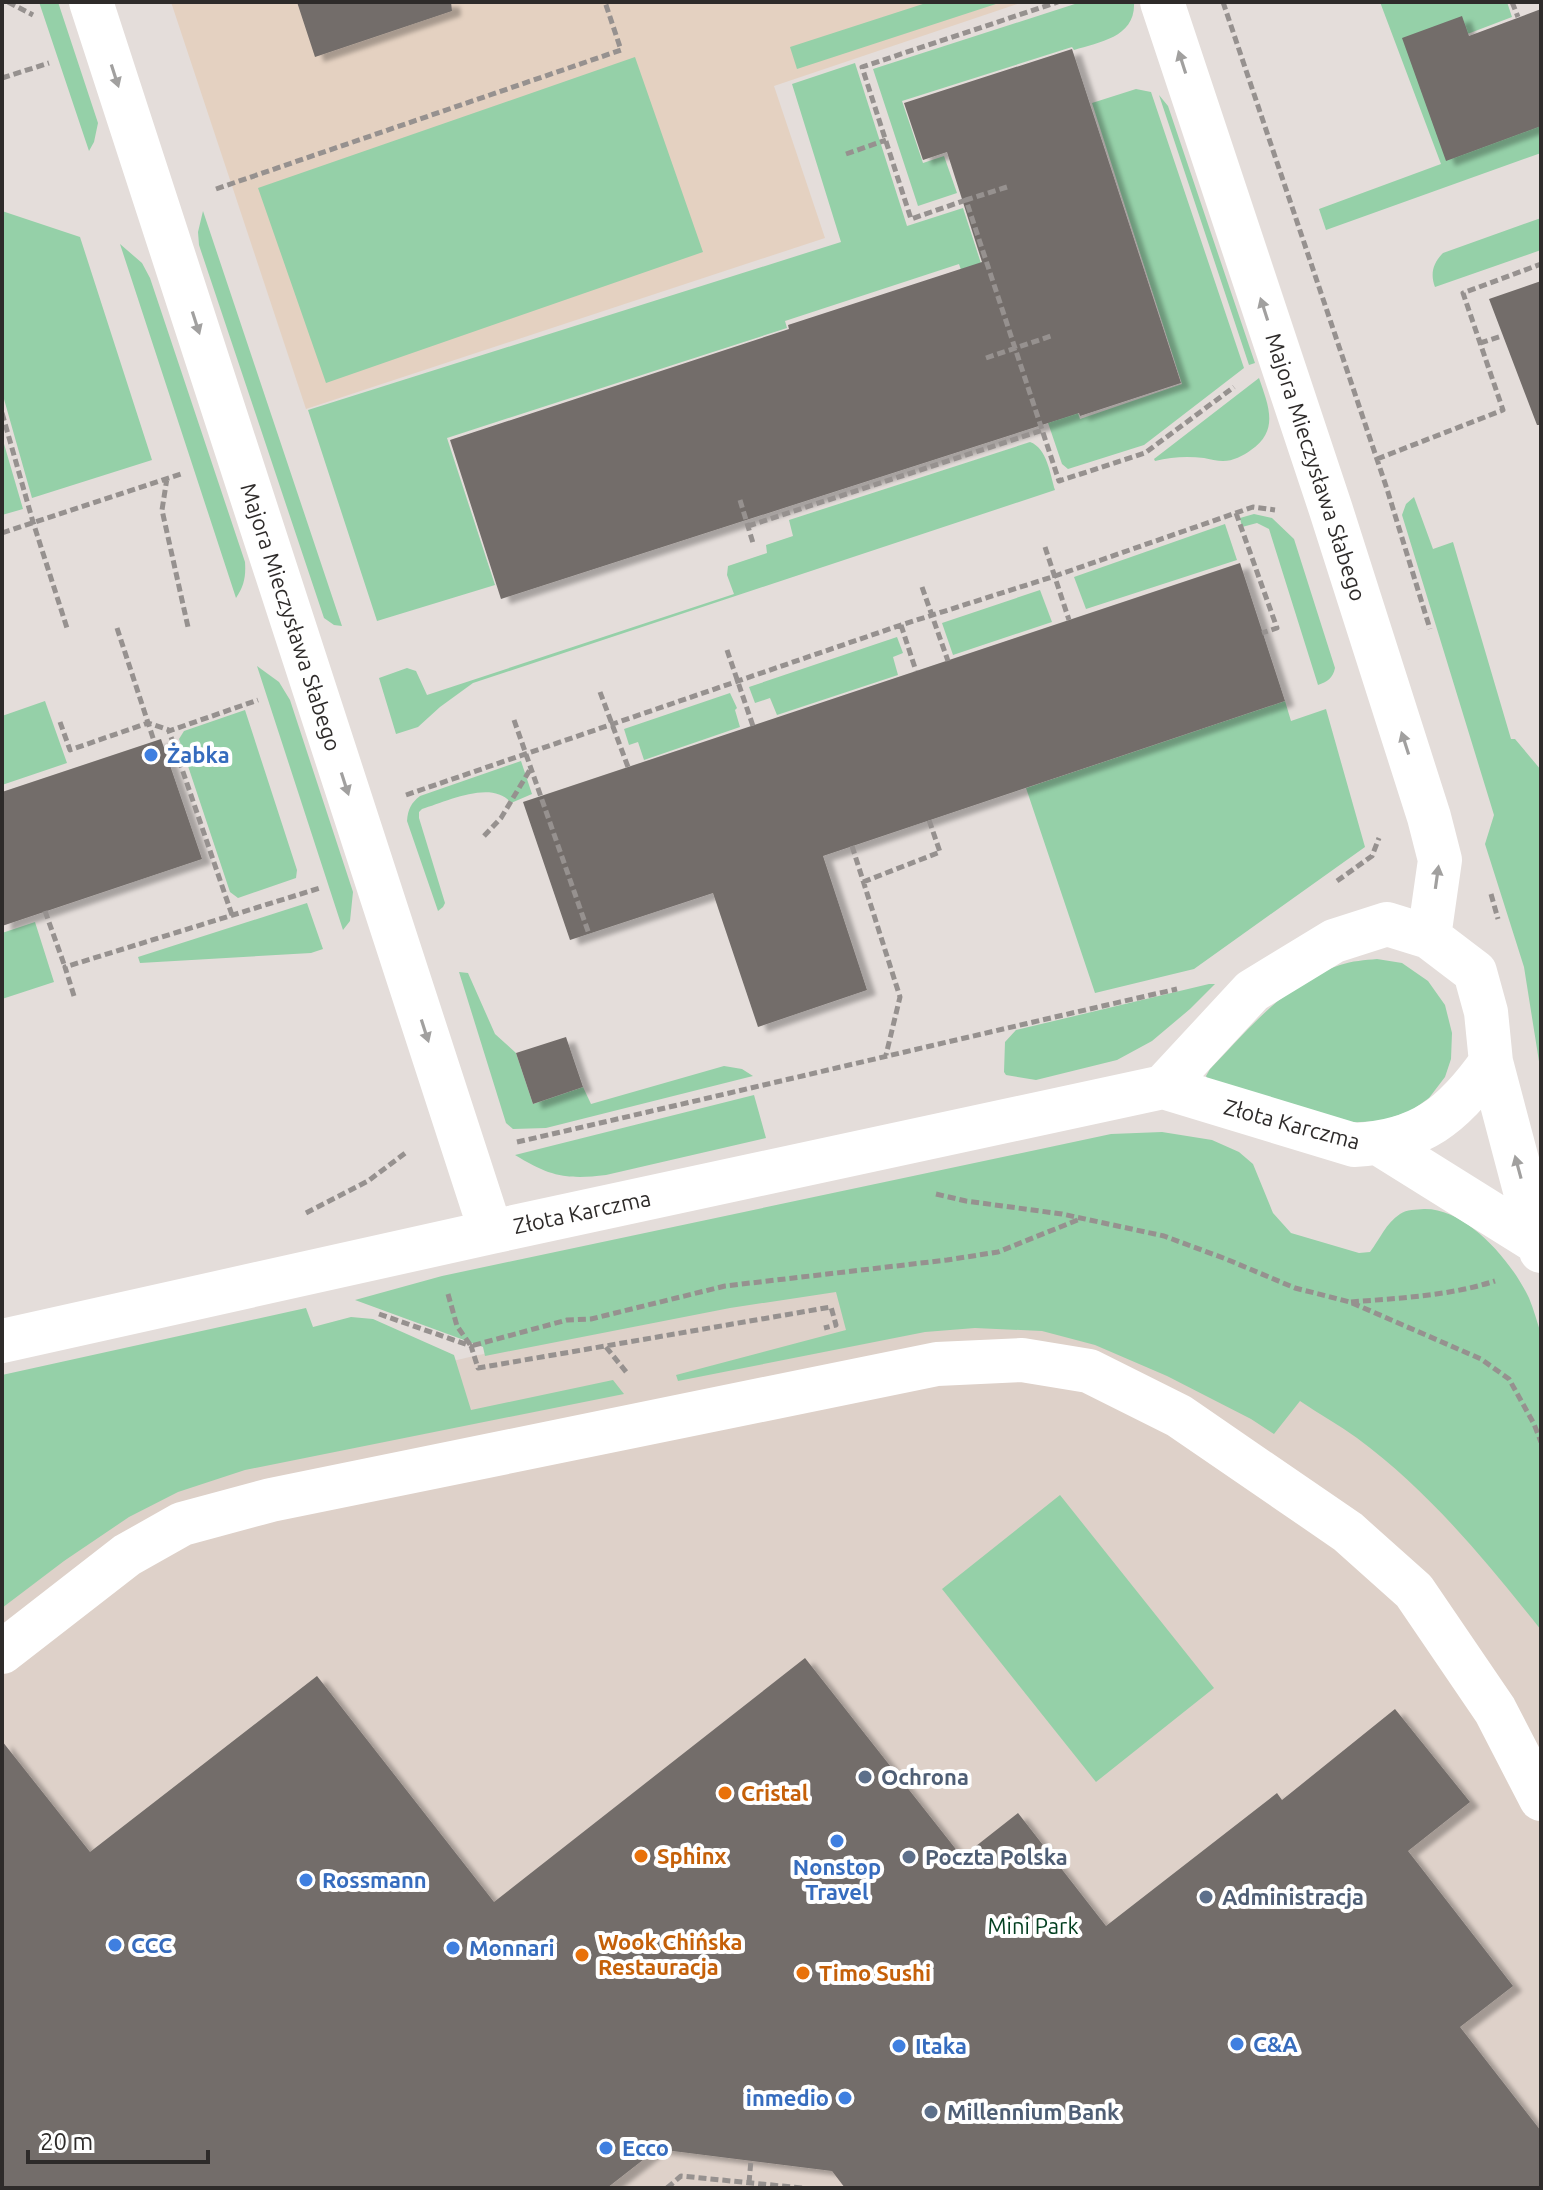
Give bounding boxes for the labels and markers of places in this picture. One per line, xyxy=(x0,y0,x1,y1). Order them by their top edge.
place label: Żabka xyxy=(167,742,230,767)
marker: Żabka xyxy=(142,746,160,764)
place label: Ochrona xyxy=(881,1764,969,1789)
marker: Ochrona xyxy=(856,1768,874,1786)
place label: Cristal xyxy=(741,1780,809,1805)
marker: Cristal xyxy=(716,1784,734,1802)
marker: Nonstop Travel xyxy=(828,1832,846,1850)
place label: Sphinx xyxy=(657,1843,727,1868)
place label: Poczta Polska xyxy=(925,1844,1068,1869)
marker: Sphinx xyxy=(632,1847,650,1865)
marker: Poczta Polska xyxy=(900,1848,918,1866)
place label: Nonstop Travel xyxy=(793,1854,881,1904)
place label: Rossmann xyxy=(322,1867,427,1892)
marker: Rossmann xyxy=(297,1871,315,1889)
place label: Administracja xyxy=(1222,1884,1364,1909)
marker: Administracja xyxy=(1197,1888,1215,1906)
place label: Wook Chińska Restauracja xyxy=(598,1929,743,1979)
place label: CCC xyxy=(131,1932,172,1957)
place label: Monnari xyxy=(469,1935,555,1960)
marker: CCC xyxy=(106,1936,124,1954)
marker: Monnari xyxy=(444,1939,462,1957)
marker: Wook Chińska Restauracja xyxy=(573,1946,591,1964)
place label: Timo Sushi xyxy=(819,1960,931,1985)
marker: Timo Sushi xyxy=(794,1964,812,1982)
place label: C&A xyxy=(1253,2031,1298,2056)
place label: Itaka xyxy=(915,2033,967,2058)
marker: C&A xyxy=(1228,2035,1246,2053)
marker: Itaka xyxy=(890,2037,908,2055)
place label: inmedio xyxy=(746,2085,829,2110)
marker: inmedio xyxy=(836,2089,854,2107)
place label: Millennium Bank xyxy=(947,2099,1120,2124)
marker: Millennium Bank xyxy=(922,2103,940,2121)
place label: Ecco xyxy=(622,2135,669,2160)
marker: Ecco xyxy=(597,2139,615,2157)

